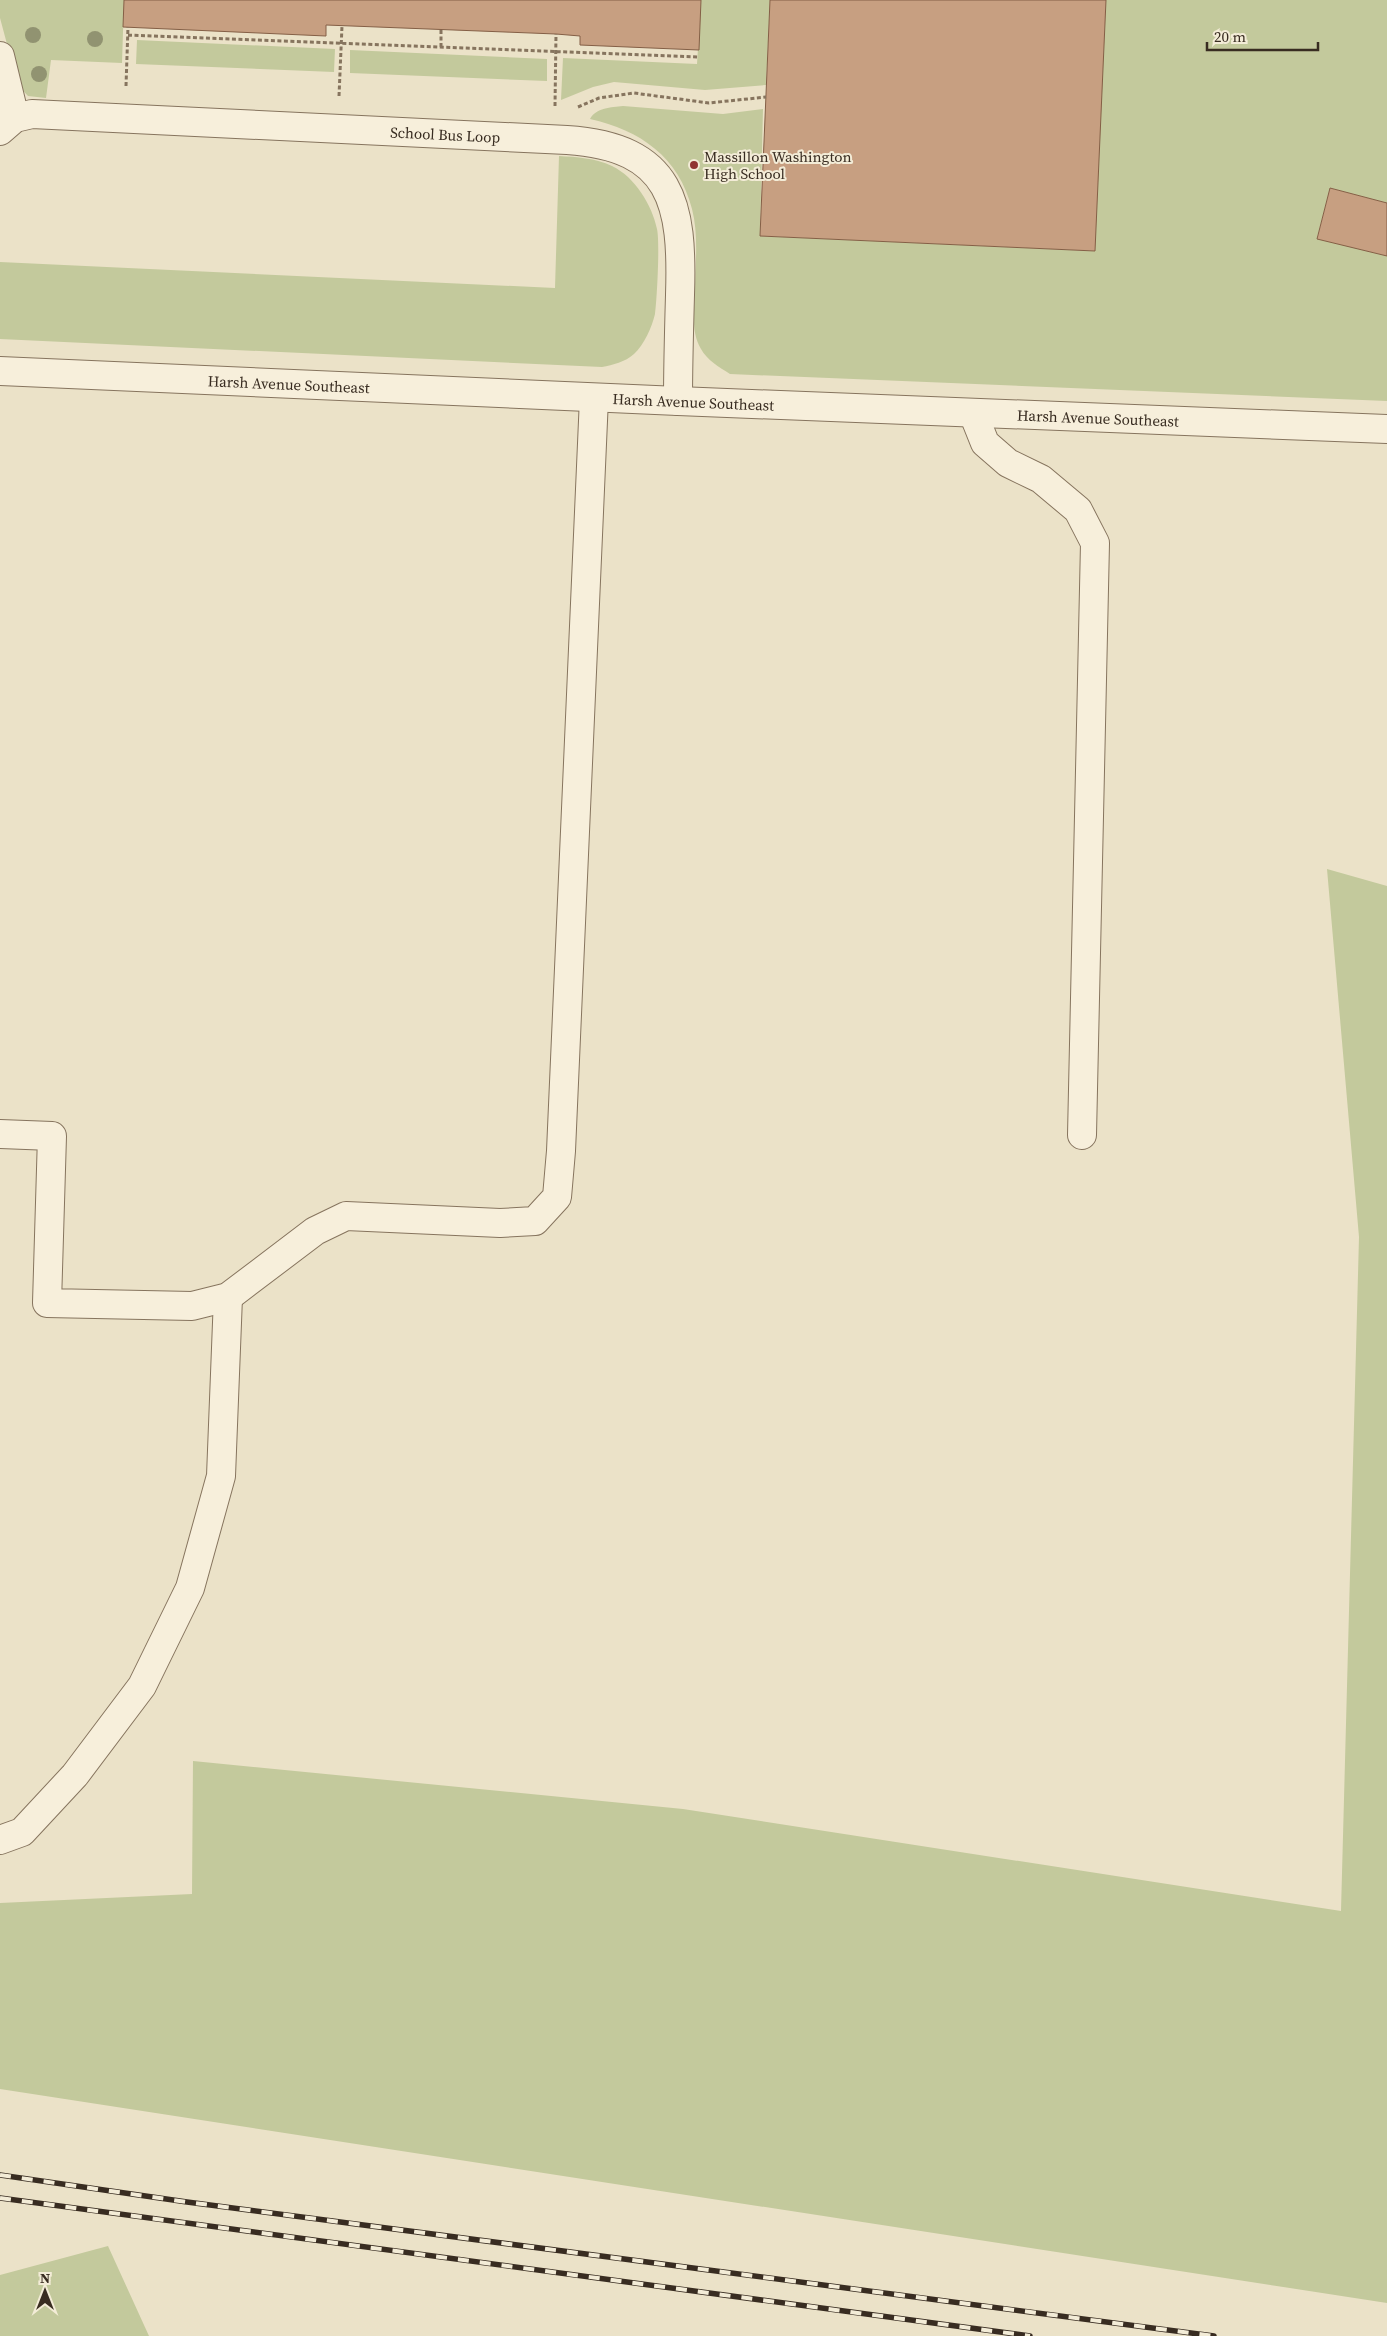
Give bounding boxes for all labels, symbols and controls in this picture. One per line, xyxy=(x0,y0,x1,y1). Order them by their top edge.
scale bar xyxy=(1207,20,1318,52)
text: 20 m xyxy=(1214,26,1246,47)
street label: School Bus Loop xyxy=(390,121,501,147)
place label: Massillon Washington High School xyxy=(704,146,852,184)
marker: Massillon Washington High School xyxy=(688,159,700,171)
street label: Harsh Avenue Southeast xyxy=(207,370,370,398)
street label: Harsh Avenue Southeast xyxy=(612,388,775,415)
street label: Harsh Avenue Southeast xyxy=(1017,404,1179,431)
north arrow xyxy=(20,2266,70,2316)
text: N xyxy=(40,2268,50,2288)

